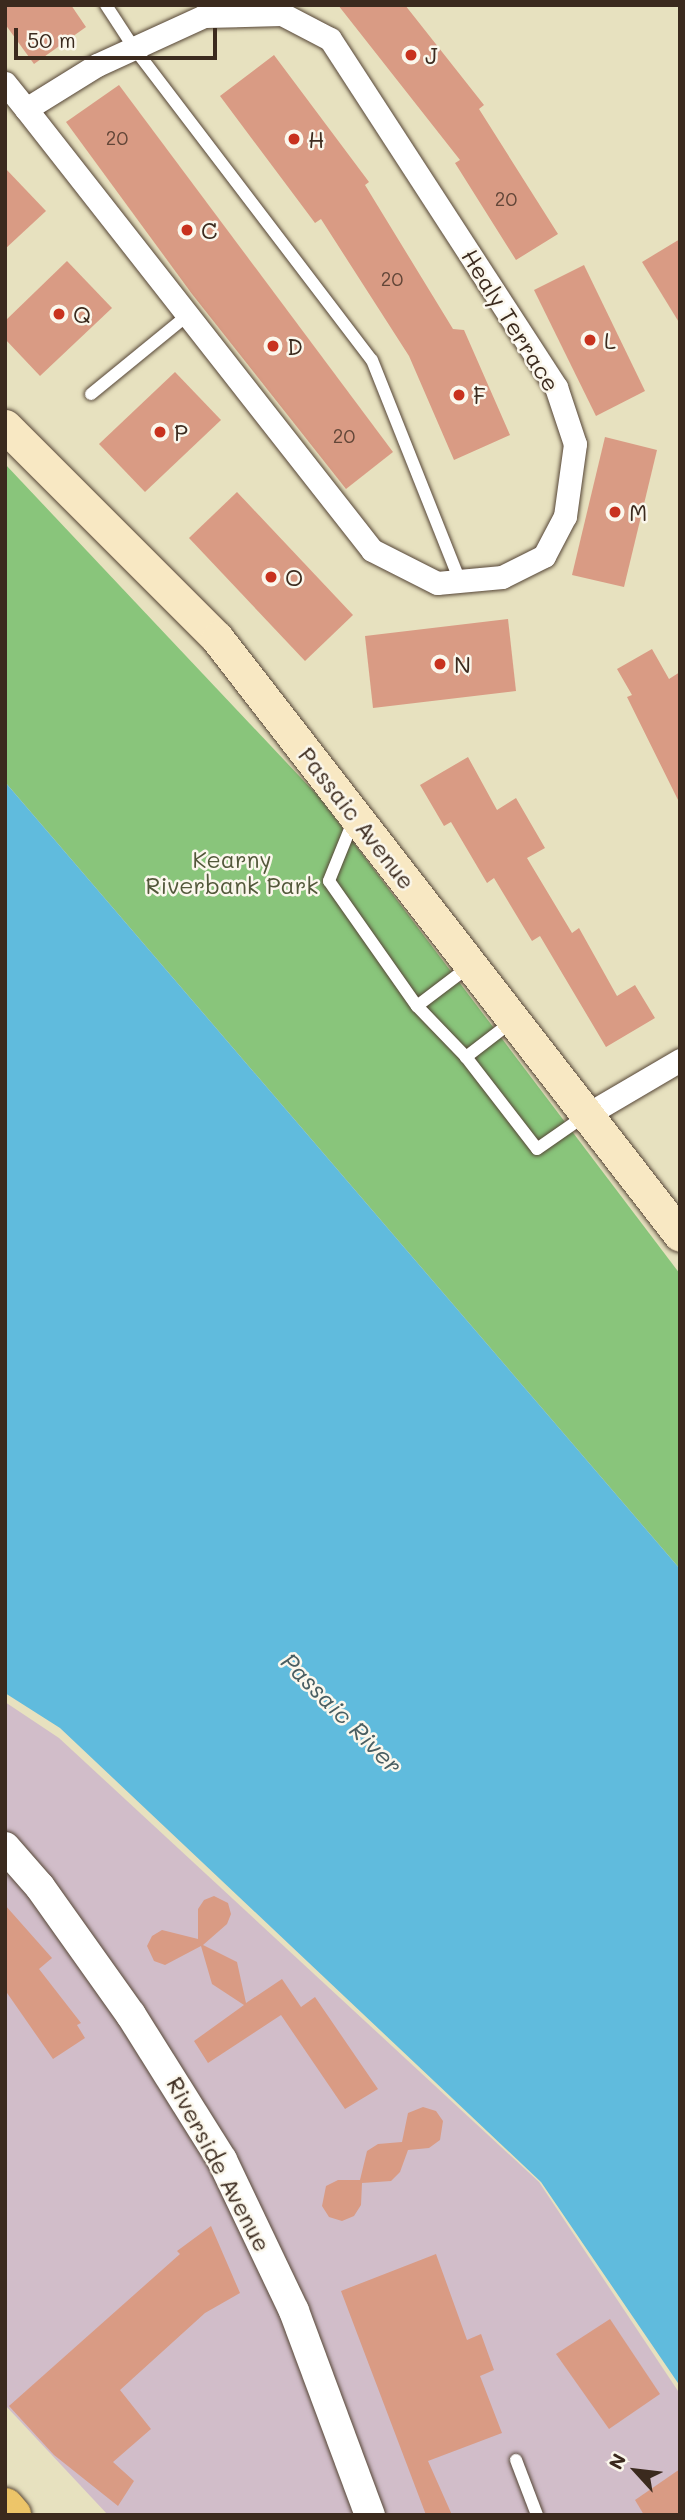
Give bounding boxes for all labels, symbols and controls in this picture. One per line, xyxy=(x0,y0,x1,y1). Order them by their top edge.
scale bar xyxy=(18,14,220,58)
text: 50 m xyxy=(27,26,76,53)
place label: J xyxy=(425,41,438,69)
marker: J xyxy=(403,47,419,63)
place label: H xyxy=(308,125,324,153)
house number: 20 xyxy=(106,127,128,149)
marker: H xyxy=(286,131,302,147)
house number: 20 xyxy=(495,188,517,210)
place label: C xyxy=(201,216,217,244)
marker: C xyxy=(179,222,195,238)
street label: Healy Terrace xyxy=(456,244,566,396)
house number: 20 xyxy=(381,268,403,290)
place label: Q xyxy=(73,300,91,328)
marker: Q xyxy=(51,306,67,322)
place label: L xyxy=(604,326,616,354)
place label: D xyxy=(287,332,303,360)
marker: L xyxy=(582,332,598,348)
marker: D xyxy=(265,338,281,354)
place label: F xyxy=(473,381,486,409)
marker: F xyxy=(451,387,467,403)
place label: P xyxy=(174,418,188,446)
marker: P xyxy=(152,424,168,440)
house number: 20 xyxy=(333,425,355,447)
place label: M xyxy=(629,498,647,526)
marker: M xyxy=(607,504,623,520)
place label: O xyxy=(285,563,303,591)
marker: O xyxy=(263,569,279,585)
place label: N xyxy=(454,650,471,678)
marker: N xyxy=(432,656,448,672)
street label: Passaic Avenue xyxy=(293,742,421,894)
park label: Kearny Riverbank Park xyxy=(145,845,319,899)
water label: Passaic River xyxy=(275,1646,409,1780)
street label: Riverside Avenue xyxy=(161,2072,277,2256)
north arrow xyxy=(601,2436,671,2506)
text: N xyxy=(602,2449,631,2473)

